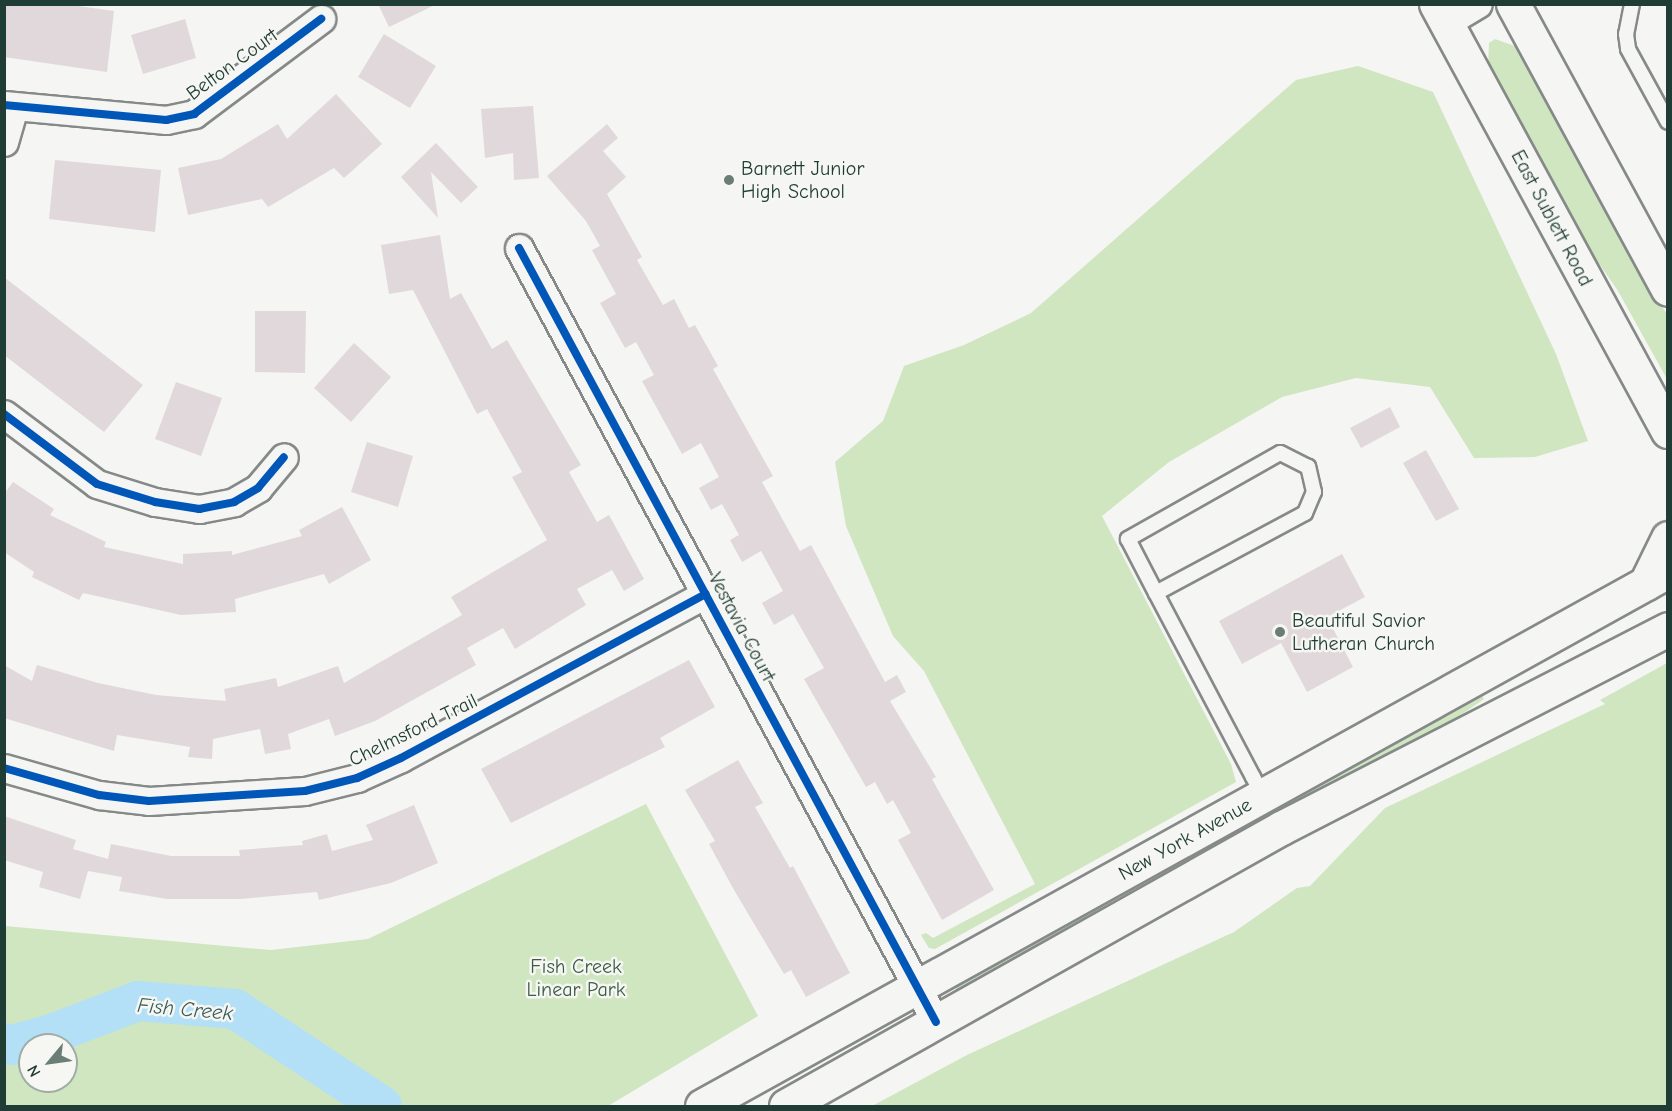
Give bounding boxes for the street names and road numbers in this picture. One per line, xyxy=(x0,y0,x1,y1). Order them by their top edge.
street label: Belton Court xyxy=(182,23,282,105)
street label: East Sublett Road xyxy=(1506,146,1598,290)
street label: Vestavia Court xyxy=(703,568,781,686)
street label: Chelmsford Trail xyxy=(345,689,481,771)
street label: New York Avenue xyxy=(1114,793,1256,885)

